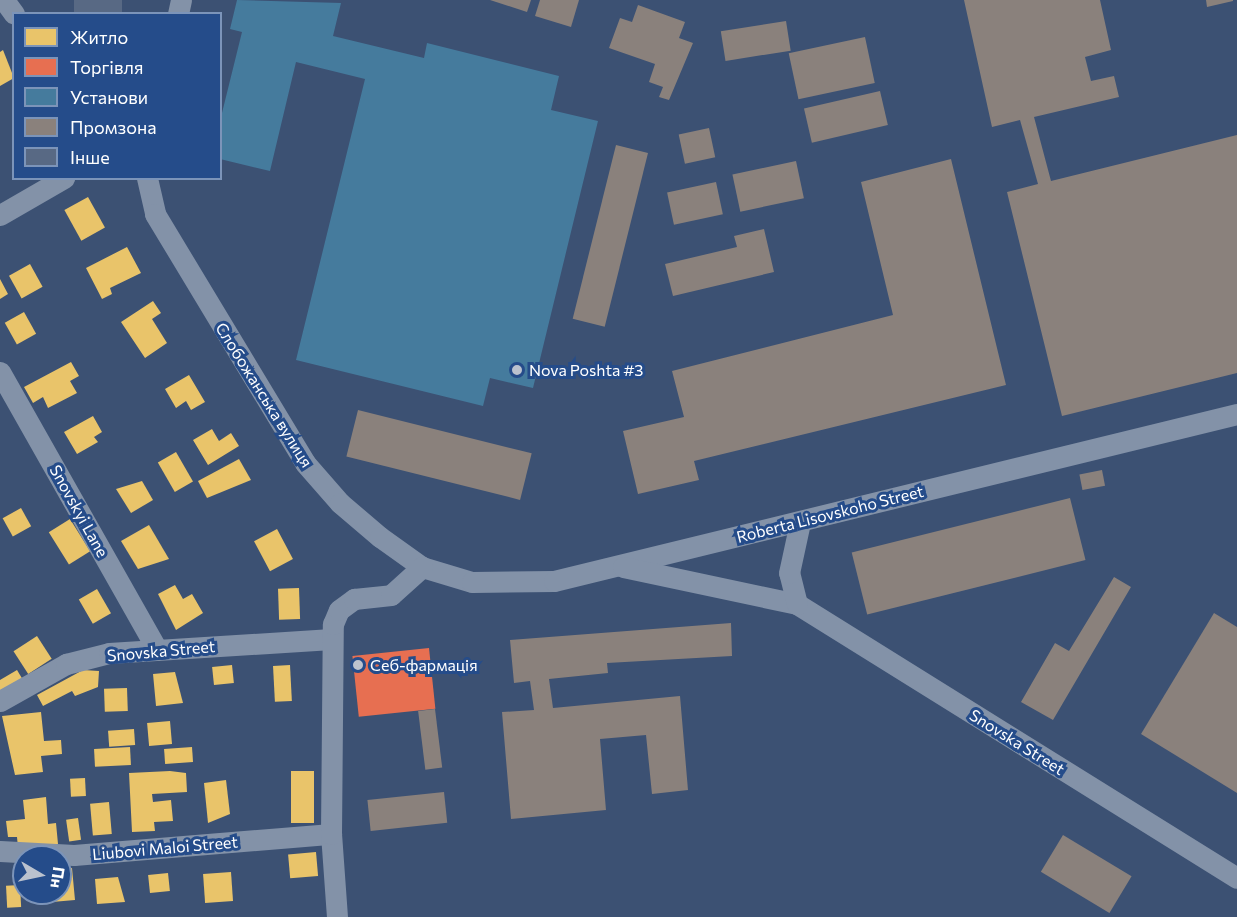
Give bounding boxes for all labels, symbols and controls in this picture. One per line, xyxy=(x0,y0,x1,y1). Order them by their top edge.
legend xyxy=(12,12,222,180)
text: Житло xyxy=(70,26,128,48)
text: Торгівля xyxy=(70,56,143,78)
text: Установи xyxy=(70,86,148,108)
text: Промзона xyxy=(70,116,157,138)
text: Інше xyxy=(70,146,110,168)
street label: Слобожанська вулиця xyxy=(212,319,316,471)
place label: Nova Poshta #3 xyxy=(529,360,643,380)
marker: Nova Poshta #3 xyxy=(510,363,524,377)
street label: Snovskyi Lane xyxy=(46,462,112,560)
street label: Roberta Lisovskoho Street xyxy=(734,481,926,547)
street label: Snovska Street xyxy=(106,637,216,665)
place label: Себ-фармація xyxy=(370,655,478,675)
marker: Себ-фармація xyxy=(351,658,365,672)
street label: Snovska Street xyxy=(966,705,1068,779)
street label: Liubovi Maloi Street xyxy=(91,832,239,864)
north arrow xyxy=(12,845,72,905)
text: Пн xyxy=(47,866,69,890)

